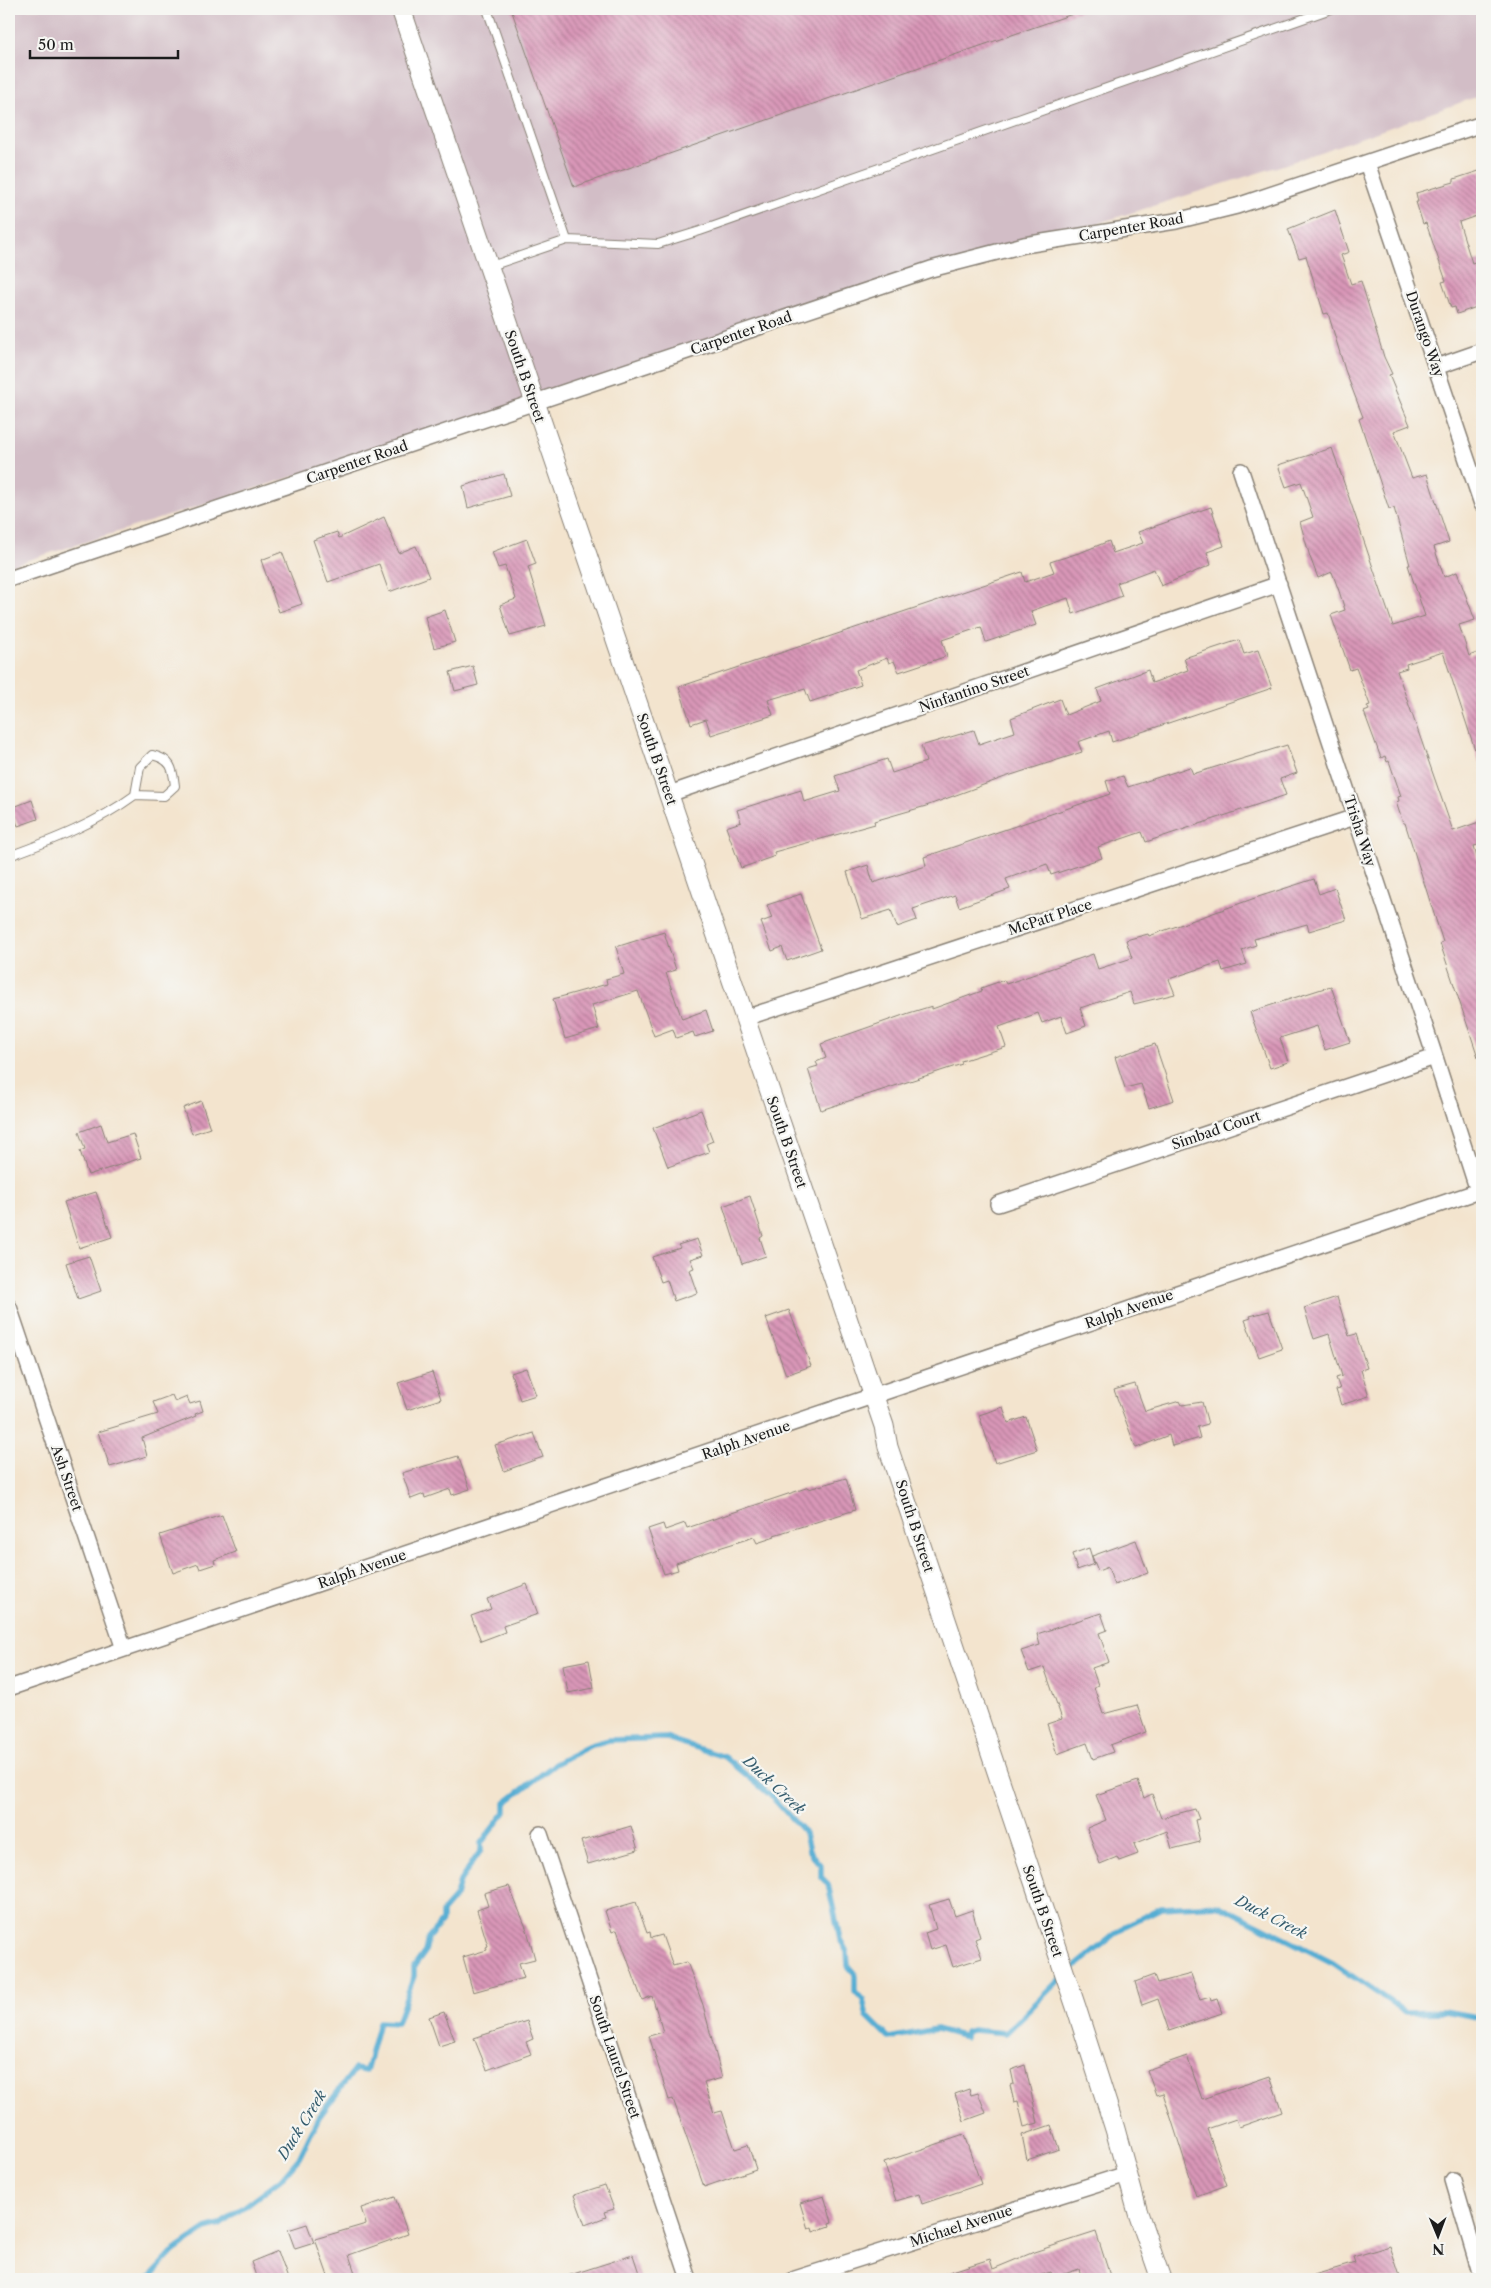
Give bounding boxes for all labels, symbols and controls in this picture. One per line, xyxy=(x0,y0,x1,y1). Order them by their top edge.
scale bar xyxy=(30,28,178,60)
text: 50 m xyxy=(38,35,74,54)
street label: Carpenter Road xyxy=(1077,209,1185,245)
street label: Durango Way xyxy=(1402,289,1448,380)
street label: Carpenter Road xyxy=(688,307,795,359)
street label: South B Street xyxy=(501,328,549,424)
street label: Carpenter Road xyxy=(304,436,411,488)
street label: Ninfantino Street xyxy=(916,662,1032,716)
street label: South B Street xyxy=(633,711,681,807)
street label: Trisha Way xyxy=(1340,793,1380,869)
street label: McPatt Place xyxy=(1006,895,1094,939)
street label: South B Street xyxy=(763,1094,811,1190)
street label: Simbad Court xyxy=(1169,1106,1263,1154)
street label: Ralph Avenue xyxy=(1083,1285,1176,1333)
street label: Ralph Avenue xyxy=(700,1416,793,1464)
street label: Ash Street xyxy=(47,1442,87,1513)
street label: South B Street xyxy=(892,1477,938,1575)
street label: Ralph Avenue xyxy=(316,1545,409,1593)
water label: Duck Creek xyxy=(739,1750,810,1818)
street label: South B Street xyxy=(1019,1863,1067,1959)
water label: Duck Creek xyxy=(1231,1890,1311,1943)
street label: South Laurel Street xyxy=(585,1993,645,2121)
water label: Duck Creek xyxy=(272,2086,330,2164)
street label: Michael Avenue xyxy=(907,2201,1015,2251)
north arrow xyxy=(1414,2210,1464,2260)
text: N xyxy=(1432,2240,1444,2258)

